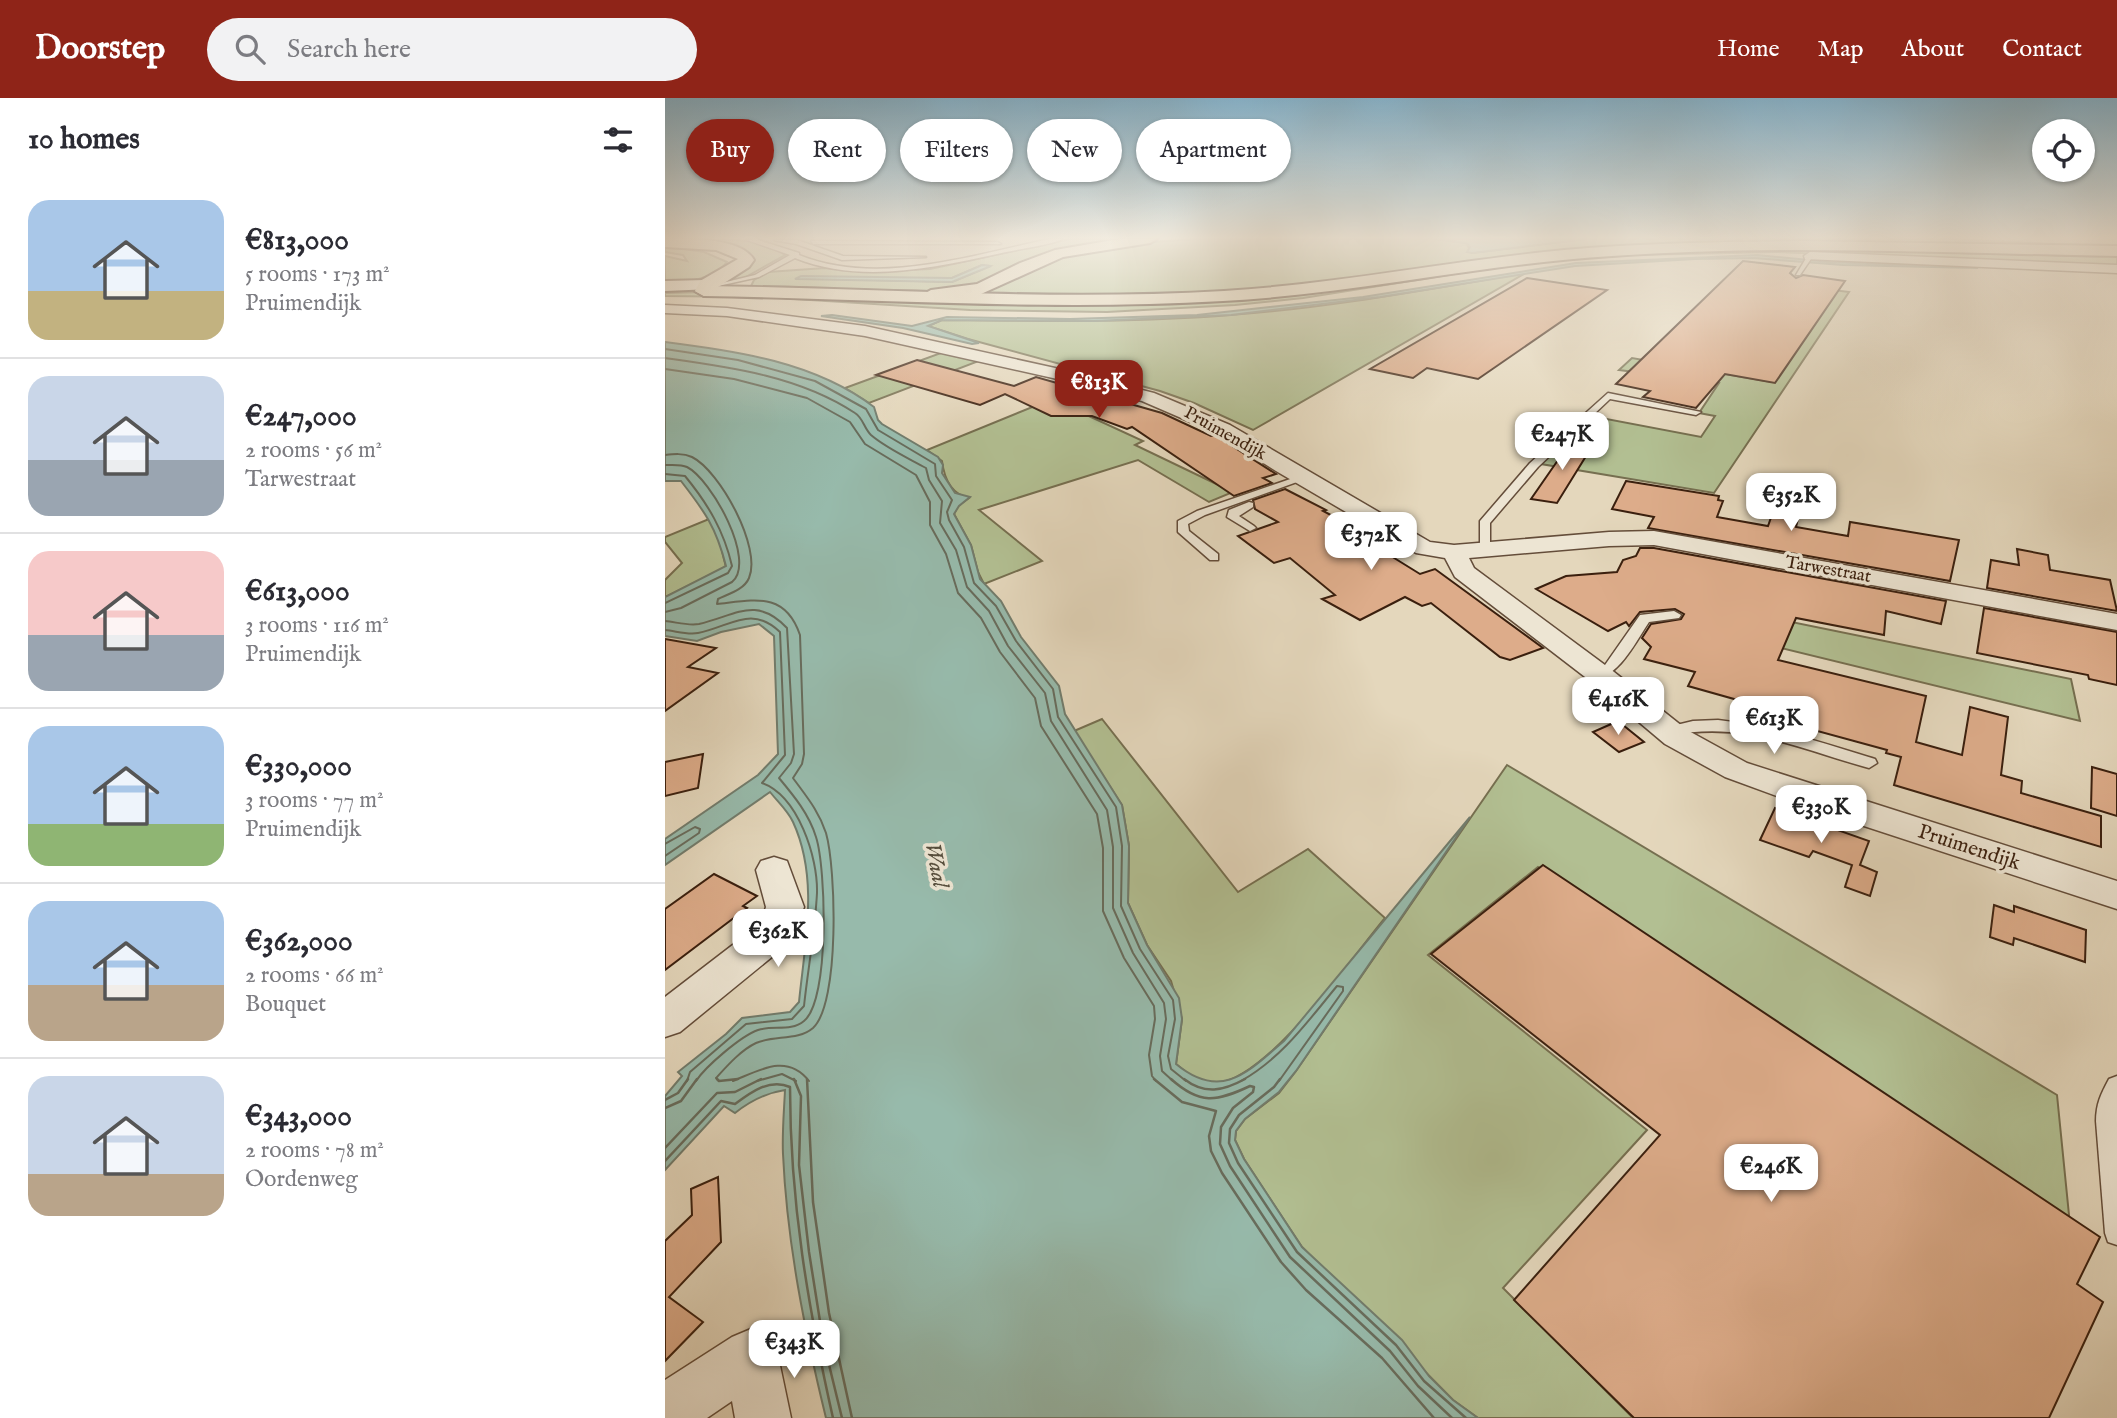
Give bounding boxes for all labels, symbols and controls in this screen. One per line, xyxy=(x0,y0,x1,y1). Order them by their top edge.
search box xyxy=(207,18,697,81)
text: Doorstep xyxy=(35,28,165,70)
icon: search xyxy=(231,30,269,68)
text: Search here xyxy=(287,33,411,66)
text: Home xyxy=(1717,34,1780,65)
text: Map xyxy=(1818,34,1864,65)
text: About xyxy=(1902,34,1964,65)
text: Contact xyxy=(2002,34,2082,65)
chip: Buy xyxy=(686,119,774,182)
chip: Rent xyxy=(788,119,886,182)
chip: Filters xyxy=(900,119,1013,182)
chip: New xyxy=(1027,119,1122,182)
chip: Apartment xyxy=(1136,119,1291,182)
map controls xyxy=(2032,119,2095,182)
button: locate xyxy=(2032,119,2095,182)
text: 10 homes xyxy=(28,121,140,159)
icon: filters xyxy=(599,121,637,159)
text: €813,000 xyxy=(245,222,349,260)
icon: home xyxy=(84,228,168,312)
text: 5 rooms · 173 m² xyxy=(245,260,390,289)
text: Pruimendijk xyxy=(245,289,361,318)
pin: €813K xyxy=(1050,360,1148,420)
text: €813K xyxy=(1071,368,1127,397)
text: €247,000 xyxy=(245,398,357,436)
street label: Pruimendijk xyxy=(1180,402,1271,466)
icon: home xyxy=(84,404,168,488)
pin: €247K xyxy=(1513,412,1611,472)
text: €247K xyxy=(1531,420,1593,449)
text: 2 rooms · 56 m² xyxy=(245,436,382,465)
text: Tarwestraat xyxy=(245,465,356,494)
pin: €352K xyxy=(1742,474,1840,533)
text: €352K xyxy=(1762,481,1820,510)
pin: €372K xyxy=(1322,512,1420,572)
text: €372K xyxy=(1341,520,1401,549)
street label: Tarwestraat xyxy=(1783,551,1873,589)
text: €613,000 xyxy=(245,573,350,611)
icon: home xyxy=(84,579,168,663)
text: 3 rooms · 116 m² xyxy=(245,611,389,640)
text: Pruimendijk xyxy=(245,640,361,669)
pin: €416K xyxy=(1569,678,1667,737)
text: €416K xyxy=(1588,685,1648,714)
pin: €613K xyxy=(1725,696,1823,756)
text: €613K xyxy=(1746,704,1802,733)
text: €330,000 xyxy=(245,748,352,786)
icon: home xyxy=(84,754,168,838)
text: 3 rooms · 77 m² xyxy=(245,786,384,815)
pin: €330K xyxy=(1772,786,1870,845)
text: €330K xyxy=(1792,793,1850,822)
text: Pruimendijk xyxy=(245,815,361,844)
street label: Pruimendijk xyxy=(1914,819,2024,877)
water label: Waal xyxy=(917,840,955,892)
pin: €362K xyxy=(729,910,827,969)
text: €362K xyxy=(748,917,808,946)
text: €362,000 xyxy=(245,923,353,961)
icon: home xyxy=(84,929,168,1013)
text: 2 rooms · 66 m² xyxy=(245,961,384,990)
text: Bouquet xyxy=(245,990,326,1019)
text: €343,000 xyxy=(245,1098,352,1136)
icon: home xyxy=(84,1104,168,1188)
text: 2 rooms · 78 m² xyxy=(245,1136,384,1165)
pin: €246K xyxy=(1722,1144,1820,1204)
text: €246K xyxy=(1740,1152,1802,1181)
text: Oordenweg xyxy=(245,1165,358,1194)
pin: €343K xyxy=(745,1320,843,1380)
text: €343K xyxy=(765,1328,823,1357)

